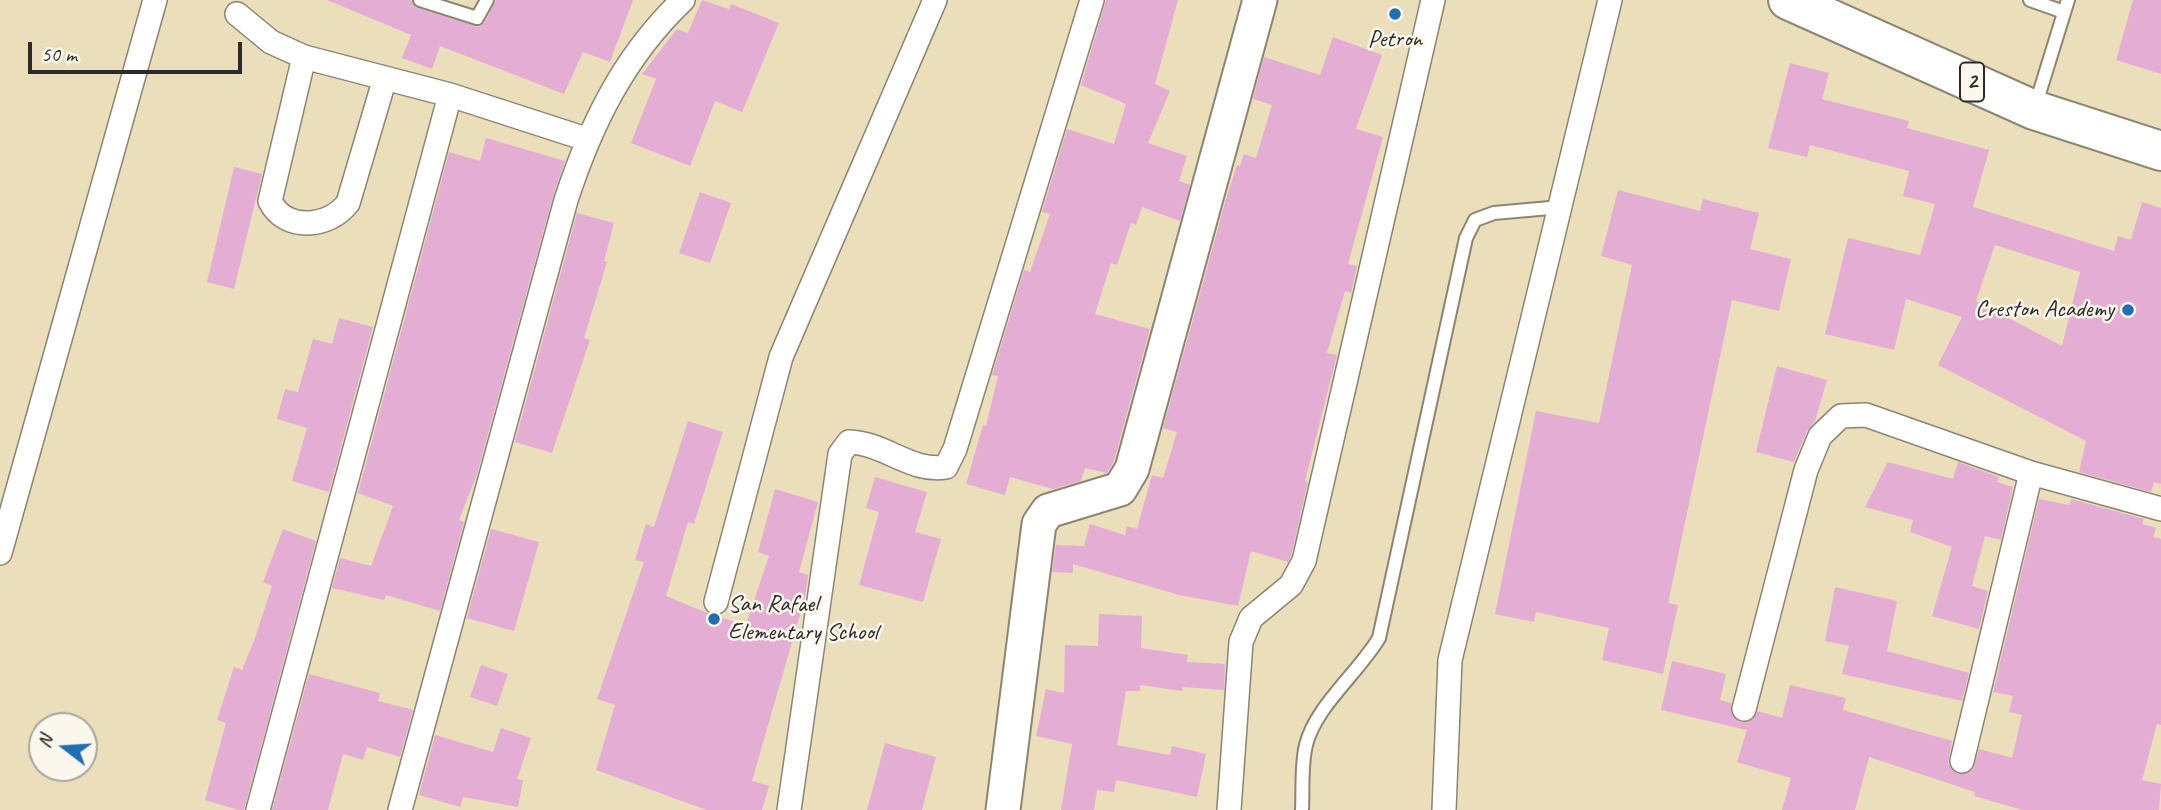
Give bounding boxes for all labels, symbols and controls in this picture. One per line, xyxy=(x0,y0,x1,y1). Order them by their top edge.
marker: Petron xyxy=(1387,6,1403,22)
place label: Petron xyxy=(1368,26,1422,54)
scale bar xyxy=(32,28,245,72)
text: 50 m xyxy=(41,41,77,67)
road number: 2 xyxy=(1960,62,1984,102)
place label: Creston Academy xyxy=(1975,296,2114,324)
marker: Creston Academy xyxy=(2120,302,2136,318)
place label: San Rafael Elementary School xyxy=(728,591,878,647)
marker: San Rafael Elementary School xyxy=(706,611,722,627)
north arrow xyxy=(28,712,98,782)
text: N xyxy=(32,732,58,751)

